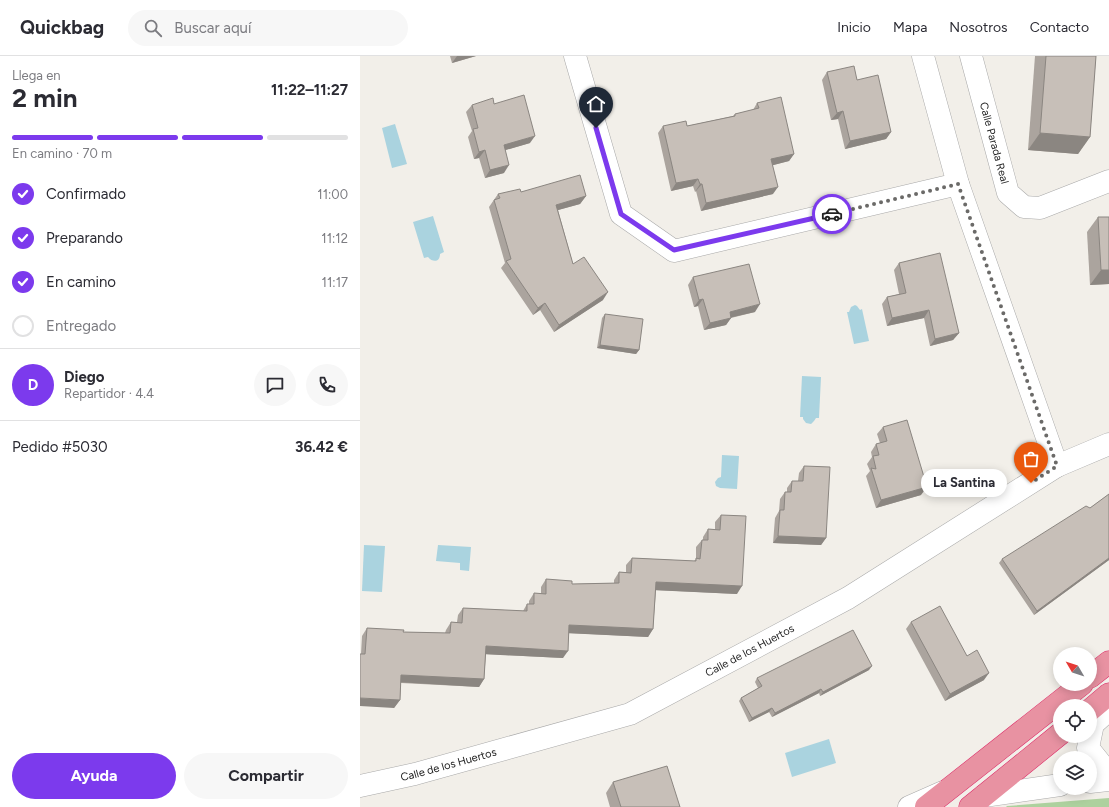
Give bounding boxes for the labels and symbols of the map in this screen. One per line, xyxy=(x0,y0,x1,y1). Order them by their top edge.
pin xyxy=(579,87,613,128)
street label: Calle Parada Real xyxy=(977,101,1012,185)
courier xyxy=(812,194,852,234)
pin xyxy=(1014,442,1048,483)
callout: La Santina xyxy=(921,469,1007,497)
street label: Calle de los Huertos xyxy=(703,621,796,679)
north arrow xyxy=(1053,647,1097,691)
street label: Calle de los Huertos xyxy=(399,745,498,783)

